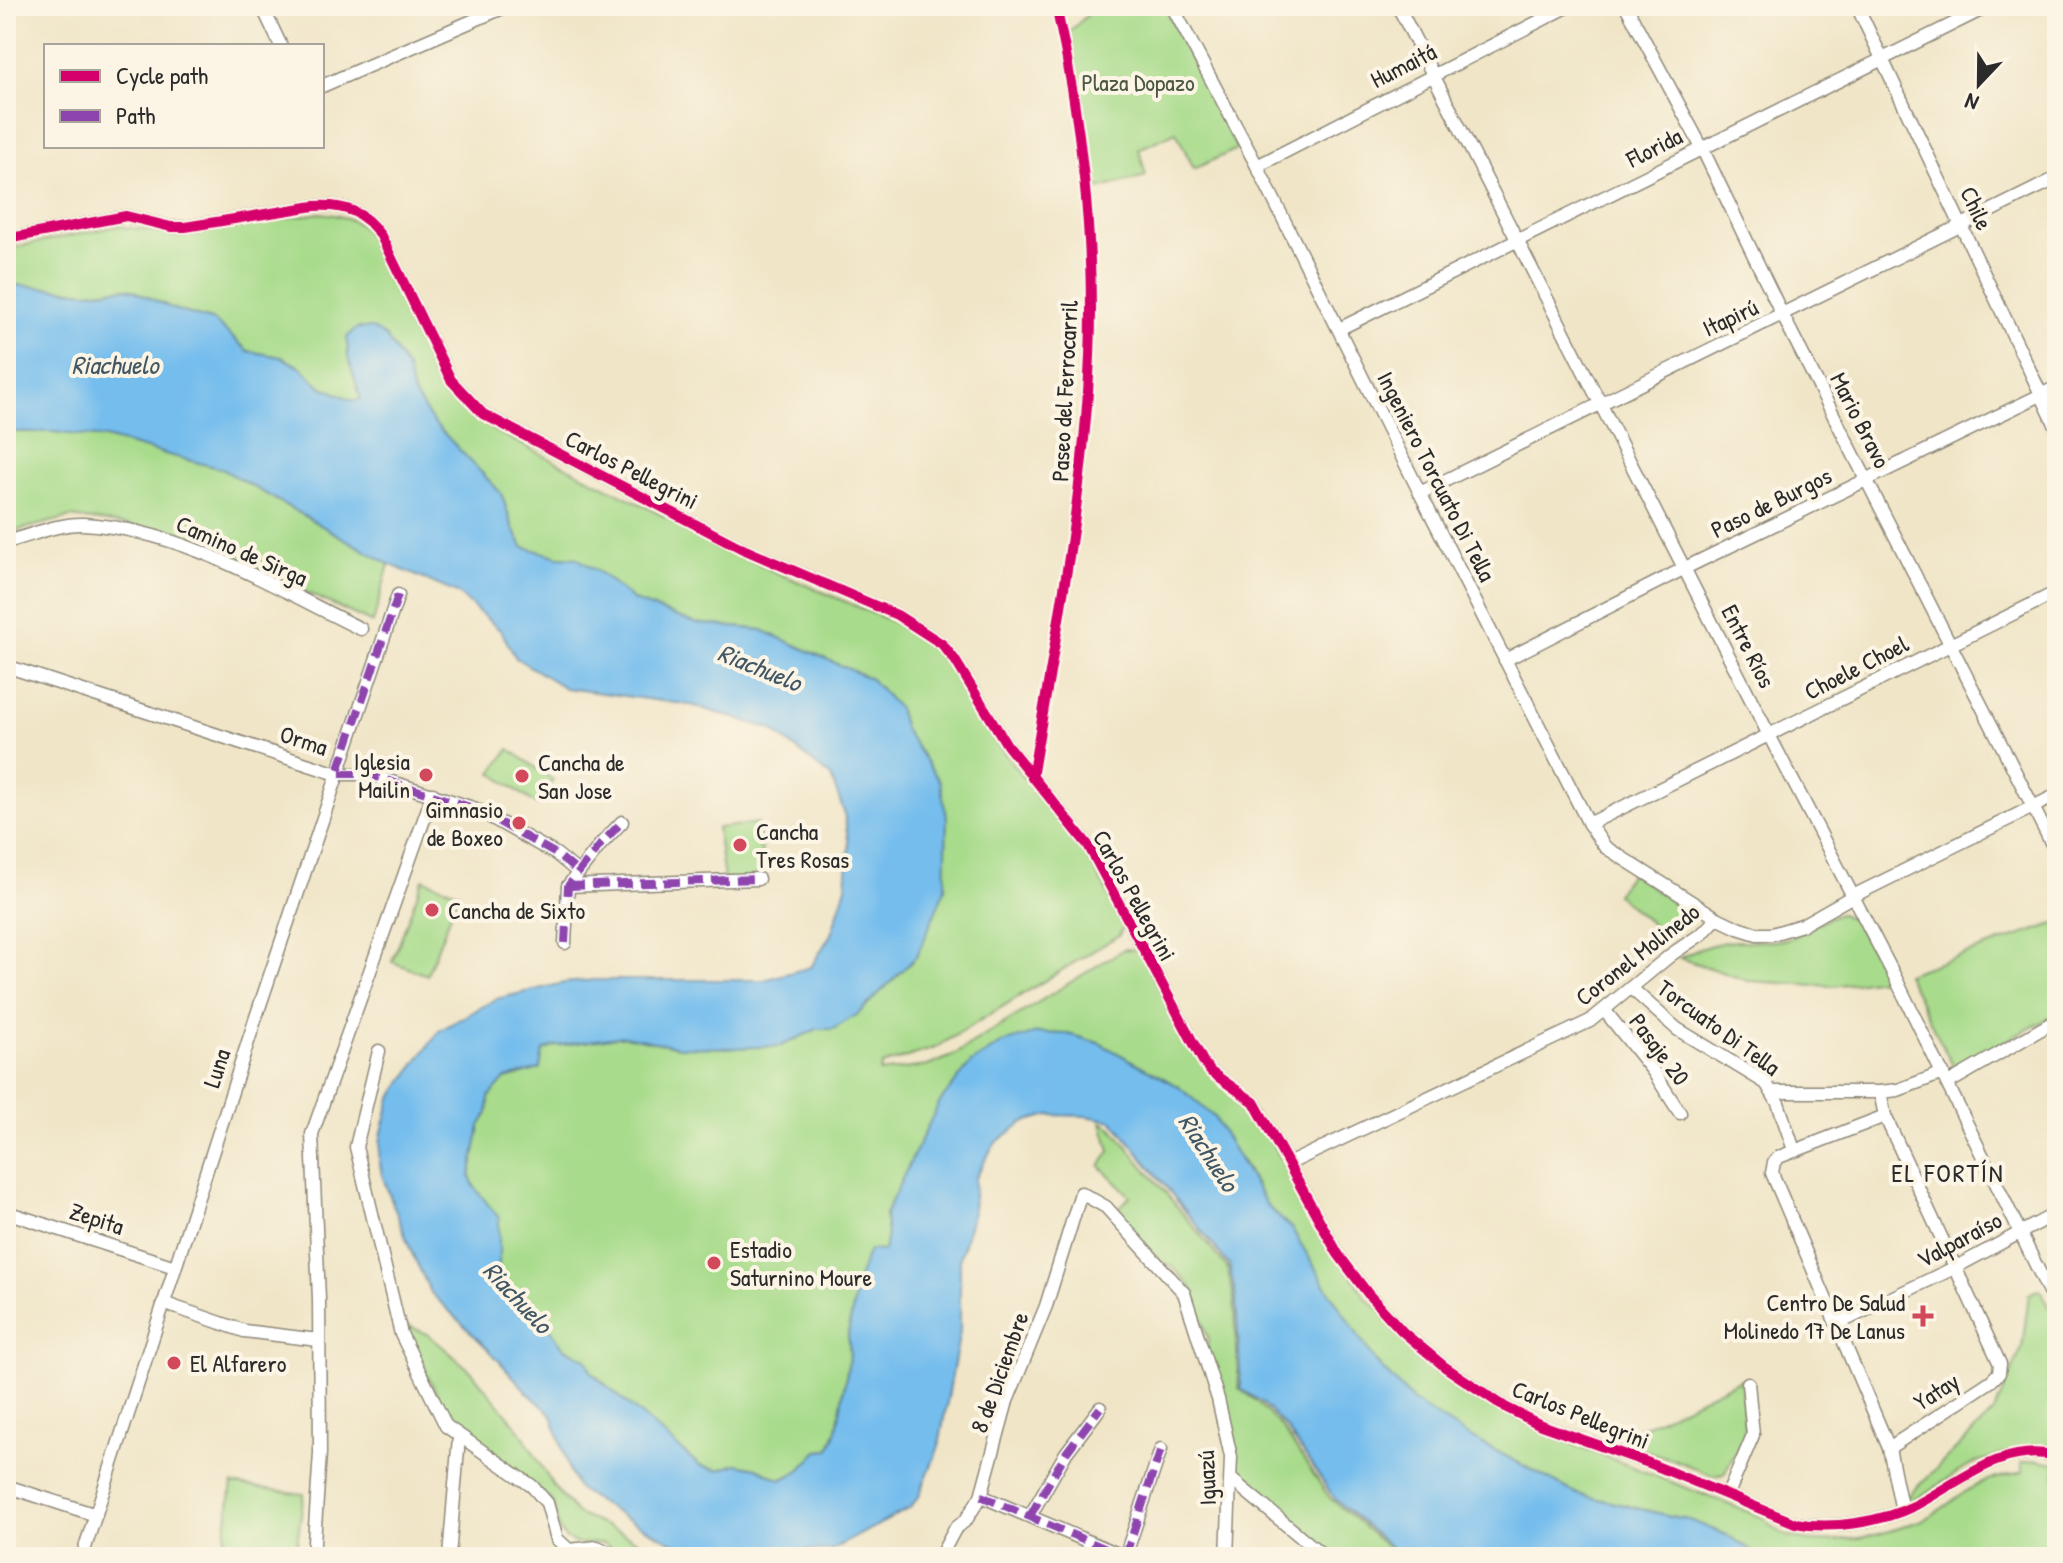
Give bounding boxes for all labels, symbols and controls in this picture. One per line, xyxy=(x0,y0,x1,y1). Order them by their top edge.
street label: Humaitá xyxy=(1365,35,1441,95)
legend xyxy=(44,44,324,148)
north arrow xyxy=(1939,44,2019,124)
text: Cycle path xyxy=(116,59,208,91)
park label: Plaza Dopazo xyxy=(1081,66,1195,98)
text: N xyxy=(1960,86,1983,119)
text: Path xyxy=(116,99,155,131)
street label: Florida xyxy=(1620,119,1687,175)
street label: Chile xyxy=(1953,181,2001,235)
street label: Itapirú xyxy=(1697,290,1763,344)
street label: Paseo del Ferrocarril xyxy=(1043,299,1085,482)
water label: Riachuelo xyxy=(72,347,161,382)
street label: Ingeniero Torcuato Di Tella xyxy=(1370,366,1504,586)
street label: Mario Bravo xyxy=(1823,367,1899,474)
street label: Carlos Pellegrini xyxy=(560,422,704,516)
street label: Paso de Burgos xyxy=(1705,459,1837,545)
street label: Camino de Sirga xyxy=(171,507,313,593)
street label: Entre Ríos xyxy=(1714,599,1784,693)
street label: Choele Choel xyxy=(1798,627,1914,707)
water label: Riachuelo xyxy=(713,634,809,700)
street label: Orma xyxy=(276,717,332,763)
place label: Iglesia Mailin xyxy=(354,745,410,805)
place label: Cancha de San Jose xyxy=(538,746,625,806)
marker: Iglesia Mailin xyxy=(417,766,435,784)
marker: Cancha de San Jose xyxy=(513,767,531,785)
place label: Gimnasio de Boxeo xyxy=(425,793,503,853)
marker: Gimnasio de Boxeo xyxy=(510,814,528,832)
place label: Cancha Tres Rosas xyxy=(756,815,849,875)
street label: Carlos Pellegrini xyxy=(1086,824,1184,966)
marker: Cancha Tres Rosas xyxy=(731,836,749,854)
place label: Cancha de Sixto xyxy=(448,894,586,926)
street label: Coronel Molinedo xyxy=(1568,895,1706,1013)
marker: Cancha de Sixto xyxy=(423,901,441,919)
street label: Torcuato Di Tella xyxy=(1651,972,1787,1082)
street label: Pasaje 20 xyxy=(1622,1007,1698,1091)
street label: Luna xyxy=(195,1045,237,1091)
water label: Riachuelo xyxy=(1171,1106,1249,1200)
district label: EL FORTÍN xyxy=(1891,1155,2005,1190)
street label: Zepita xyxy=(66,1194,128,1242)
street label: Valparaíso xyxy=(1911,1203,2007,1275)
place label: Estadio Saturnino Moure xyxy=(730,1233,873,1293)
water label: Riachuelo xyxy=(476,1253,562,1343)
marker: Estadio Saturnino Moure xyxy=(705,1254,723,1272)
place label: Centro De Salud Molinedo 17 De Lanus xyxy=(1724,1286,1905,1346)
marker: Centro De Salud Molinedo 17 De Lanus xyxy=(1912,1305,1934,1327)
street label: 8 de Diciembre xyxy=(962,1307,1036,1437)
place label: El Alfarero xyxy=(190,1347,287,1379)
marker: El Alfarero xyxy=(165,1354,183,1372)
street label: Yatay xyxy=(1907,1365,1965,1417)
street label: Carlos Pellegrini xyxy=(1508,1372,1654,1456)
street label: Iguazú xyxy=(1189,1449,1223,1506)

